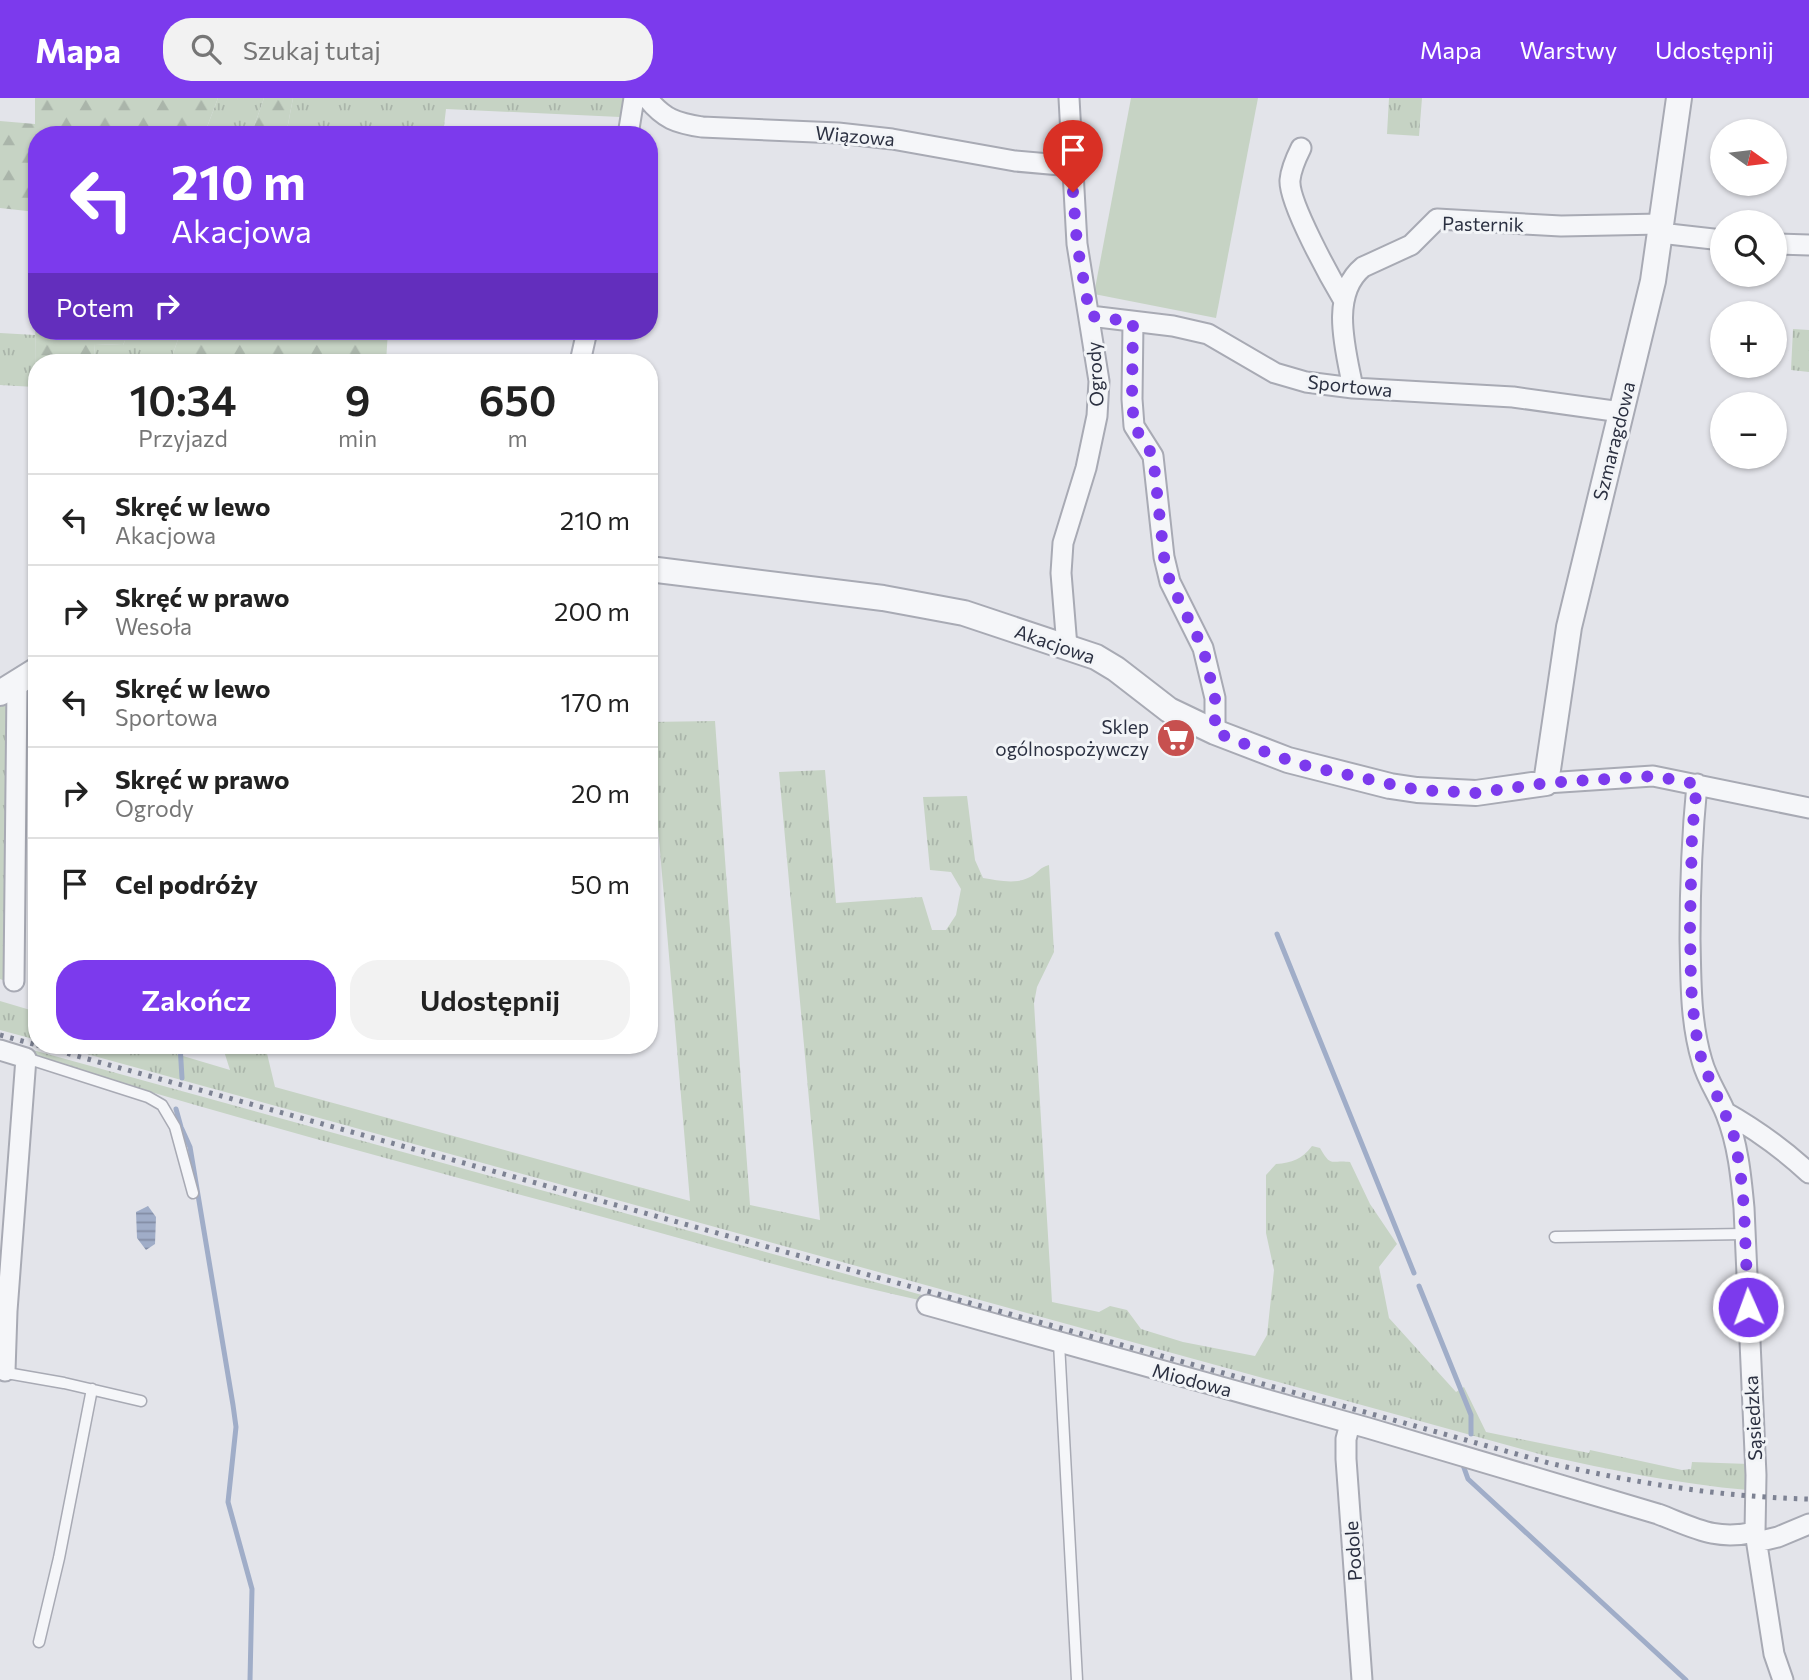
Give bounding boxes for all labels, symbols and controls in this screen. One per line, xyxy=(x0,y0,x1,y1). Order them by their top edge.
search box xyxy=(163,18,653,81)
text: Mapa xyxy=(35,29,121,70)
icon: search xyxy=(187,30,225,68)
text: Szukaj tutaj xyxy=(243,34,381,65)
text: Mapa xyxy=(1420,35,1482,64)
text: Warstwy xyxy=(1520,35,1617,64)
text: Udostępnij xyxy=(1655,35,1774,64)
north arrow xyxy=(1710,119,1787,196)
map controls xyxy=(1710,119,1787,469)
pin xyxy=(1043,120,1103,192)
street label: Wiązowa xyxy=(814,121,896,150)
icon: arrive xyxy=(1054,131,1092,169)
text: 210 m xyxy=(171,150,306,210)
icon: left xyxy=(56,154,147,245)
text: Akacjowa xyxy=(171,210,312,250)
button: search xyxy=(1710,210,1787,287)
street label: Pasternik xyxy=(1442,211,1524,236)
icon: right xyxy=(148,287,186,325)
text: Potem xyxy=(56,291,134,322)
button: + xyxy=(1710,301,1787,378)
street label: Ogrody xyxy=(1081,341,1108,407)
street label: Sportowa xyxy=(1307,370,1393,401)
text: 10:34 xyxy=(129,373,236,425)
text: 9 xyxy=(345,373,370,425)
text: 650 xyxy=(479,373,557,425)
street label: Szmaragdowa xyxy=(1588,379,1639,503)
button: − xyxy=(1710,392,1787,469)
text: Przyjazd xyxy=(138,424,228,452)
text: min xyxy=(338,424,377,452)
text: m xyxy=(508,424,528,452)
text: Skręć w lewo xyxy=(115,490,271,521)
icon: left xyxy=(56,501,94,539)
text: 210 m xyxy=(560,504,630,535)
text: Akacjowa xyxy=(115,521,216,549)
text: Skręć w prawo xyxy=(115,581,290,612)
icon: right xyxy=(56,592,94,630)
text: 200 m xyxy=(554,595,630,626)
text: Wesoła xyxy=(115,612,192,640)
street label: Akacjowa xyxy=(1012,619,1098,668)
text: Skręć w lewo xyxy=(115,672,271,703)
icon: left xyxy=(56,683,94,721)
text: 170 m xyxy=(561,686,630,717)
text: Sportowa xyxy=(115,703,218,731)
place label: Sklep ogólnospożywczy xyxy=(995,715,1149,760)
supermarket icon: Sklep ogólnospożywczy xyxy=(1155,717,1197,759)
text: Skręć w prawo xyxy=(115,763,290,794)
icon: right xyxy=(56,774,94,812)
text: 20 m xyxy=(571,777,630,808)
text: Ogrody xyxy=(115,794,194,822)
icon: arrive xyxy=(56,865,94,903)
text: Cel podróży xyxy=(115,868,258,899)
text: 50 m xyxy=(570,868,630,899)
button: Zakończ xyxy=(56,960,336,1040)
button: Udostępnij xyxy=(350,960,630,1040)
position arrow xyxy=(1711,1270,1785,1344)
street label: Miodowa xyxy=(1150,1358,1234,1401)
street label: Sąsiedzka xyxy=(1739,1375,1766,1461)
street label: Podole xyxy=(1339,1520,1366,1582)

